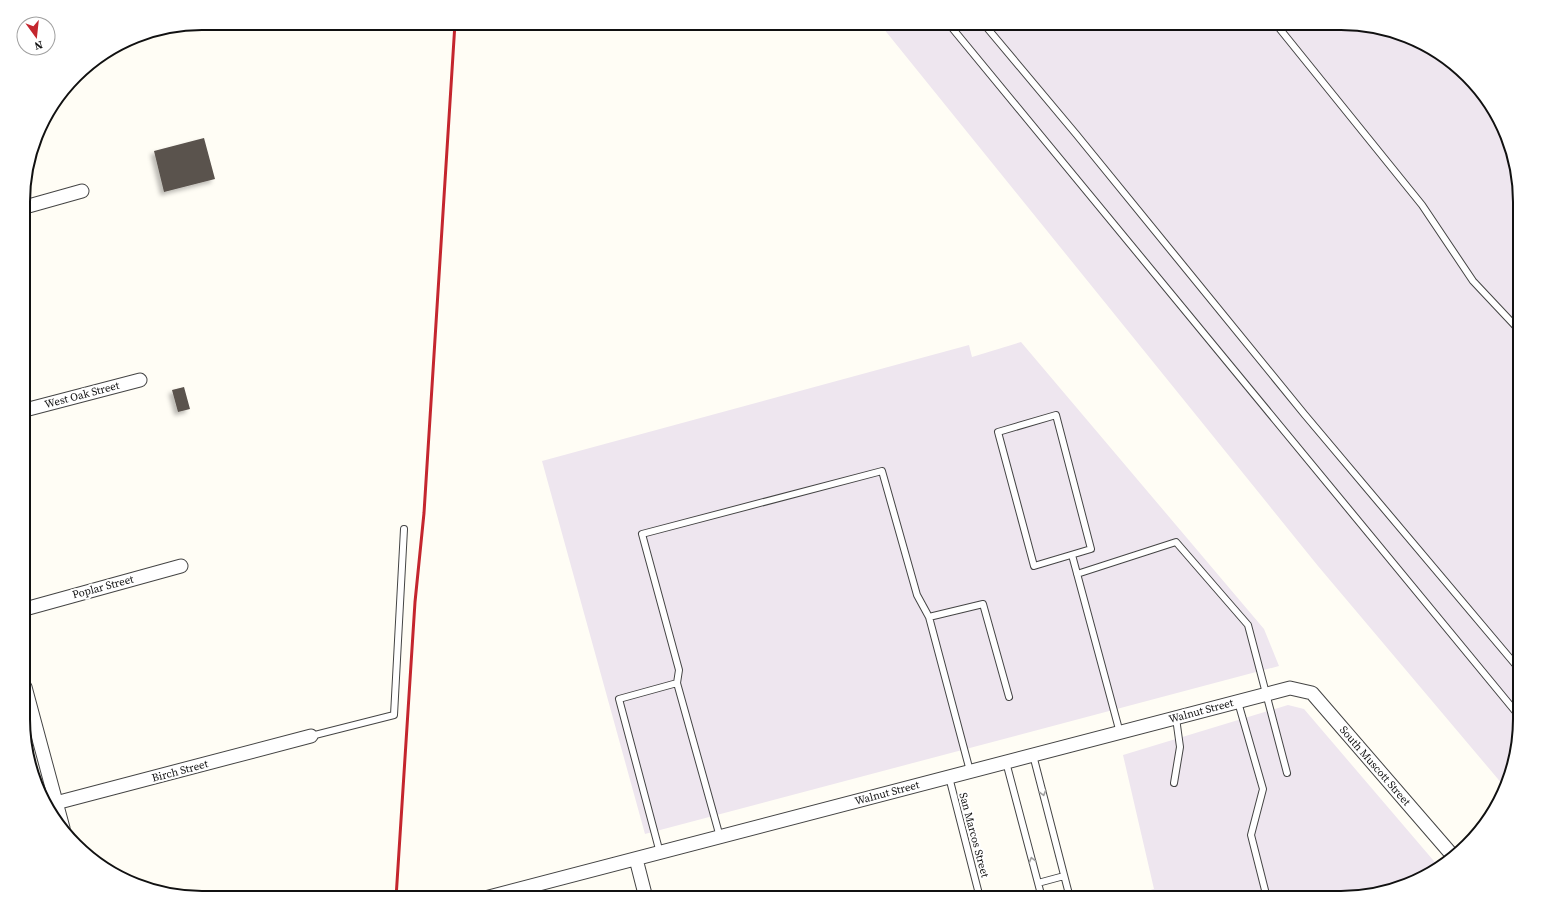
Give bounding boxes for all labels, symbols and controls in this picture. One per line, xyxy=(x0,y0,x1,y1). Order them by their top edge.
north arrow xyxy=(16,16,56,56)
text: N xyxy=(33,37,44,53)
street label: West Oak Street xyxy=(43,378,121,412)
street label: Poplar Street xyxy=(71,572,136,602)
street label: Walnut Street xyxy=(1167,695,1235,727)
street label: South Muscott Street xyxy=(1336,723,1414,809)
street label: Birch Street xyxy=(150,756,210,786)
street label: Walnut Street xyxy=(853,777,921,809)
one-way arrow xyxy=(1038,790,1046,796)
street label: San Marcos Street xyxy=(955,791,993,880)
one-way arrow xyxy=(1028,857,1037,864)

